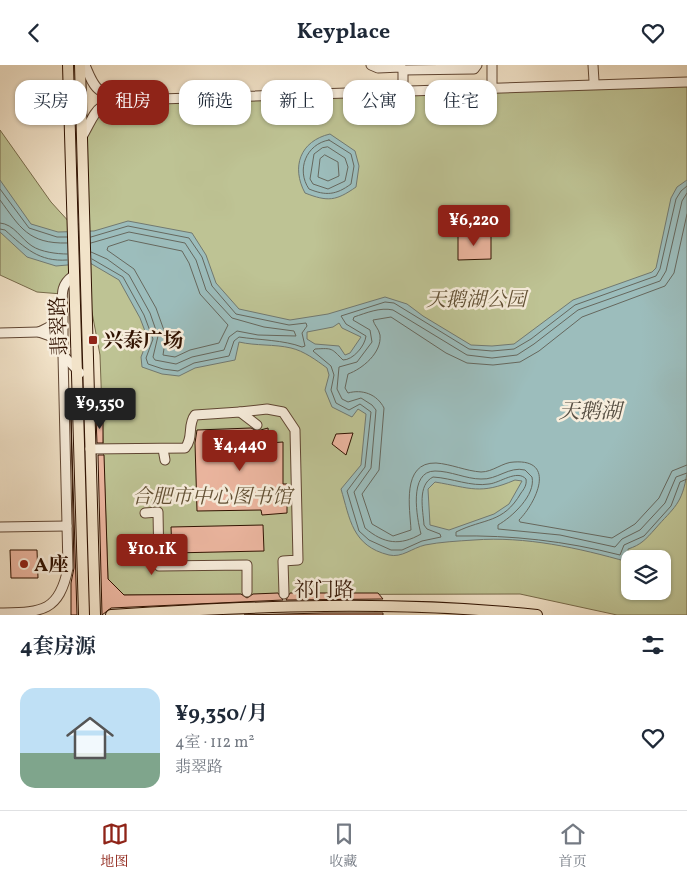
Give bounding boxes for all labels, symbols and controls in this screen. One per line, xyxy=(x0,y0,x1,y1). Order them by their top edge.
text: Keyplace xyxy=(297,17,390,48)
icon: back xyxy=(20,19,48,47)
icon: heart xyxy=(639,19,667,47)
chip: 买房 xyxy=(15,80,87,125)
chip: 租房 xyxy=(97,80,169,125)
chip: 筛选 xyxy=(179,80,251,125)
chip: 新上 xyxy=(261,80,333,125)
chip: 公寓 xyxy=(343,80,415,125)
chip: 住宅 xyxy=(425,80,497,125)
pin: ¥6,220 xyxy=(433,205,515,247)
text: ¥6,220 xyxy=(449,210,499,232)
park label: 天鹅湖公园 xyxy=(426,287,529,315)
street label: 翡翠路 xyxy=(44,295,76,357)
place label: 兴泰广场 xyxy=(103,328,183,356)
marker: 兴泰广场 xyxy=(87,334,99,346)
pin: ¥9,350 xyxy=(59,387,141,430)
text: ¥9,350 xyxy=(76,393,124,415)
water label: 天鹅湖 xyxy=(559,398,625,427)
pin: ¥4,440 xyxy=(199,429,281,472)
text: ¥4,440 xyxy=(213,435,267,457)
park label: 合肥市中心图书馆 xyxy=(132,484,295,512)
pin: ¥10.1K xyxy=(111,533,193,576)
text: ¥10.1K xyxy=(128,539,176,561)
map controls xyxy=(621,550,671,600)
button: layers xyxy=(621,550,671,600)
place label: A座 xyxy=(34,552,68,580)
marker: A座 xyxy=(18,558,30,570)
street label: 祁门路 xyxy=(294,577,354,605)
icon: filters xyxy=(639,631,667,659)
text: 4套房源 xyxy=(20,633,96,662)
text: ¥9,350/月 xyxy=(175,700,268,729)
icon: home xyxy=(60,708,120,768)
icon: heart xyxy=(639,724,667,752)
text: 4室 · 112 m² xyxy=(175,732,254,754)
text: 翡翠路 xyxy=(175,757,223,779)
tab: 地图 xyxy=(101,820,129,872)
tab: 收藏 xyxy=(330,820,358,872)
tab: 首页 xyxy=(559,820,587,872)

